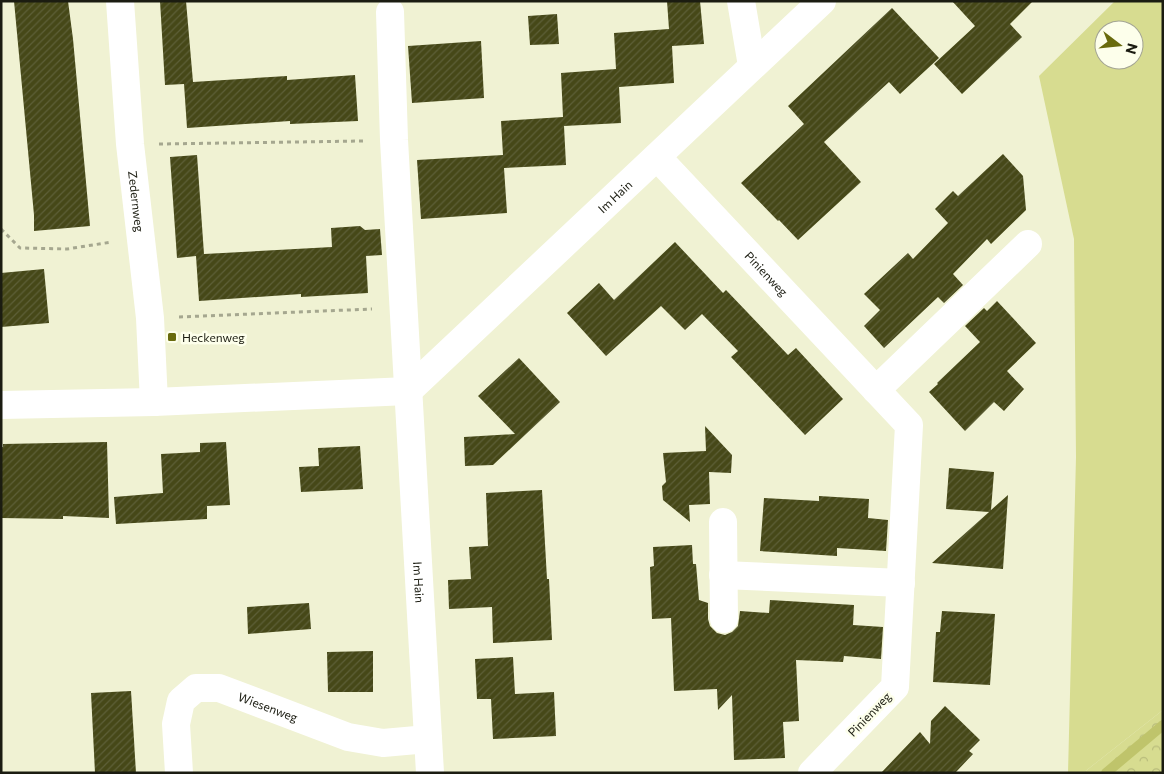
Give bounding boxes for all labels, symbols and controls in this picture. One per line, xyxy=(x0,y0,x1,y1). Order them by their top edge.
north arrow xyxy=(1094,20,1144,70)
text: N xyxy=(1122,41,1142,56)
street label: Zedernweg xyxy=(126,170,147,233)
street label: Im Hain xyxy=(595,177,635,216)
street label: Pinienweg xyxy=(742,248,791,299)
place label: Heckenweg xyxy=(182,330,245,344)
marker: Heckenweg xyxy=(166,331,178,343)
street label: Im Hain xyxy=(411,561,427,603)
street label: Wiesenweg xyxy=(236,689,300,724)
street label: Pinienweg xyxy=(845,689,894,739)

